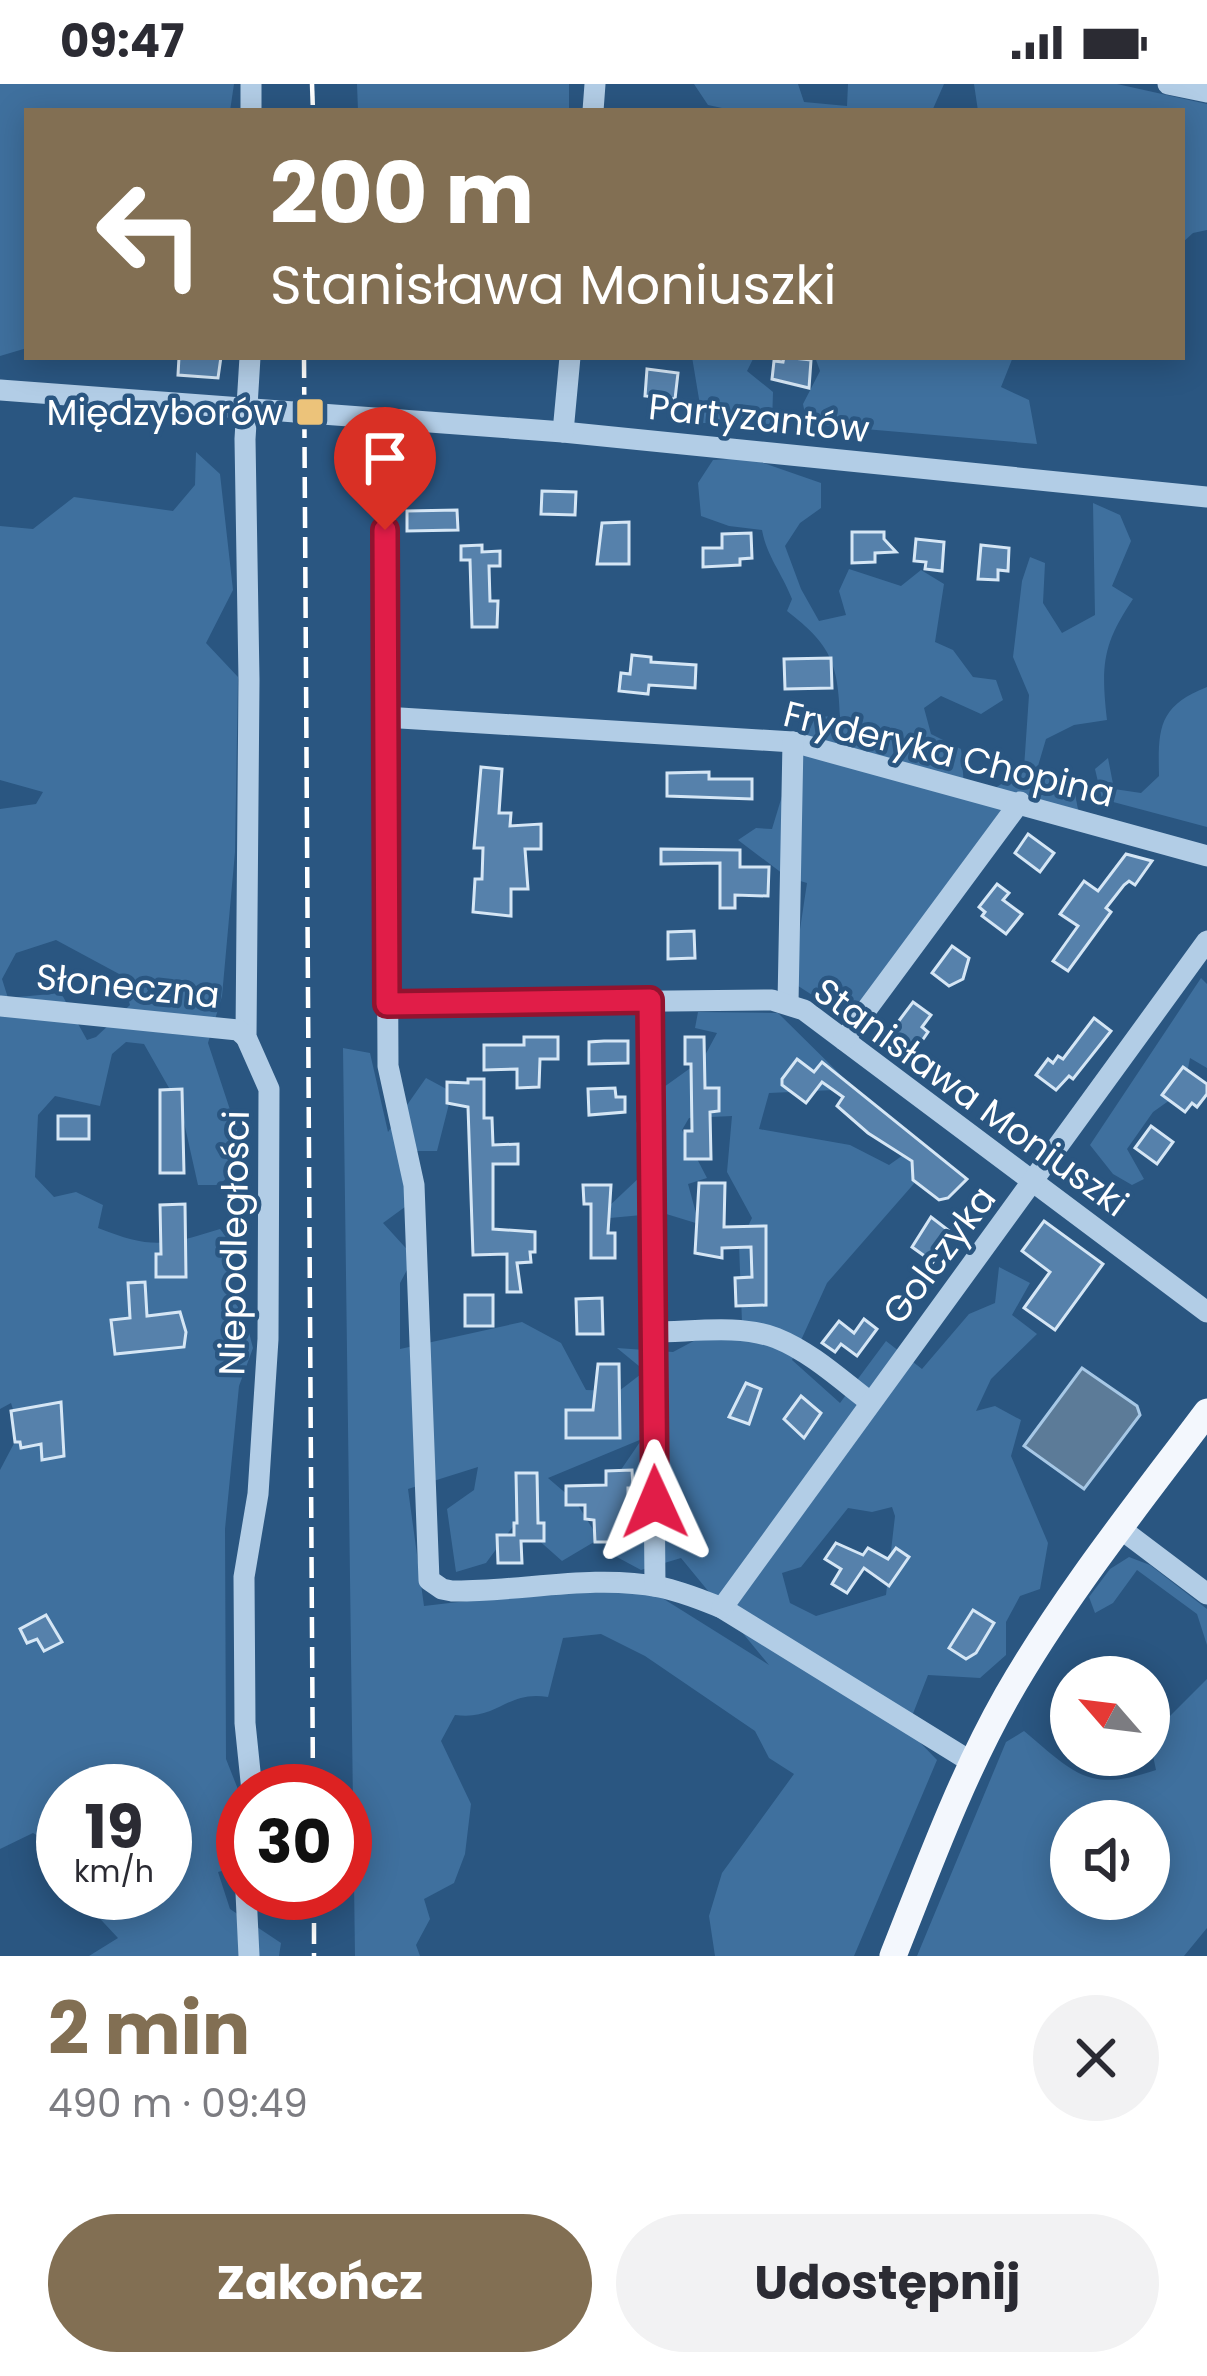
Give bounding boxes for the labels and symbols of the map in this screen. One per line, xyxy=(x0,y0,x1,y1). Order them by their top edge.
street label: Partyzantów xyxy=(646,381,872,455)
place label: Międzyborów xyxy=(46,387,283,438)
marker: Międzyborów xyxy=(294,396,326,428)
pin xyxy=(334,407,436,530)
street label: Fryderyka Chopina xyxy=(778,688,1120,820)
street label: Słoneczna xyxy=(34,951,222,1021)
street label: Stanisława Moniuszki xyxy=(803,965,1139,1229)
street label: Niepodległości xyxy=(206,1110,262,1376)
street label: Golczyka xyxy=(870,1175,1008,1335)
position arrow xyxy=(592,1439,718,1565)
north arrow xyxy=(1050,1656,1170,1776)
speed limit sign: 30 xyxy=(216,1764,372,1920)

